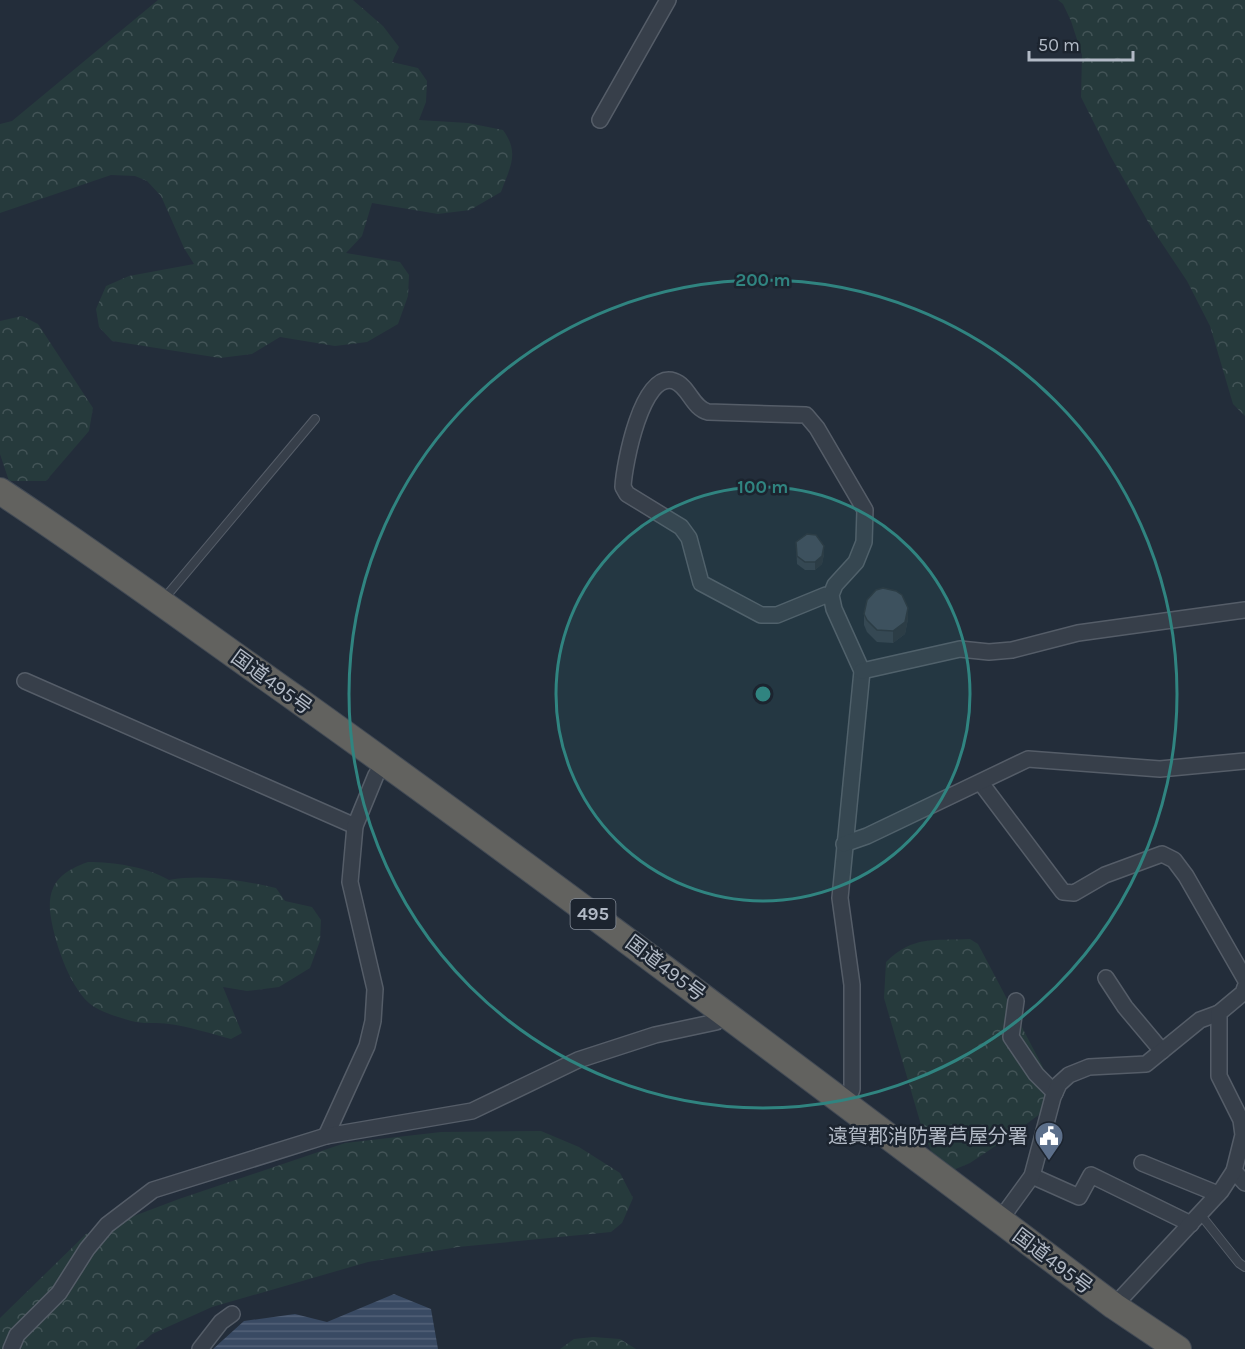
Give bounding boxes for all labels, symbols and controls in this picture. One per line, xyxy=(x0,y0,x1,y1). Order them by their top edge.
scale bar xyxy=(1029,24,1132,62)
text: 50 m xyxy=(1038,34,1080,56)
text: 200 m xyxy=(735,269,791,291)
text: 100 m xyxy=(738,476,788,498)
street label: 国道495号 xyxy=(227,645,317,719)
centre of rings xyxy=(753,684,773,704)
road number: 495 xyxy=(570,899,616,929)
street label: 国道495号 xyxy=(621,931,710,1006)
public building icon: 遠賀郡消防署芦屋分署 xyxy=(1033,1120,1065,1162)
place label: 遠賀郡消防署芦屋分署 xyxy=(828,1125,1028,1148)
street label: 国道495号 xyxy=(1008,1224,1097,1299)

